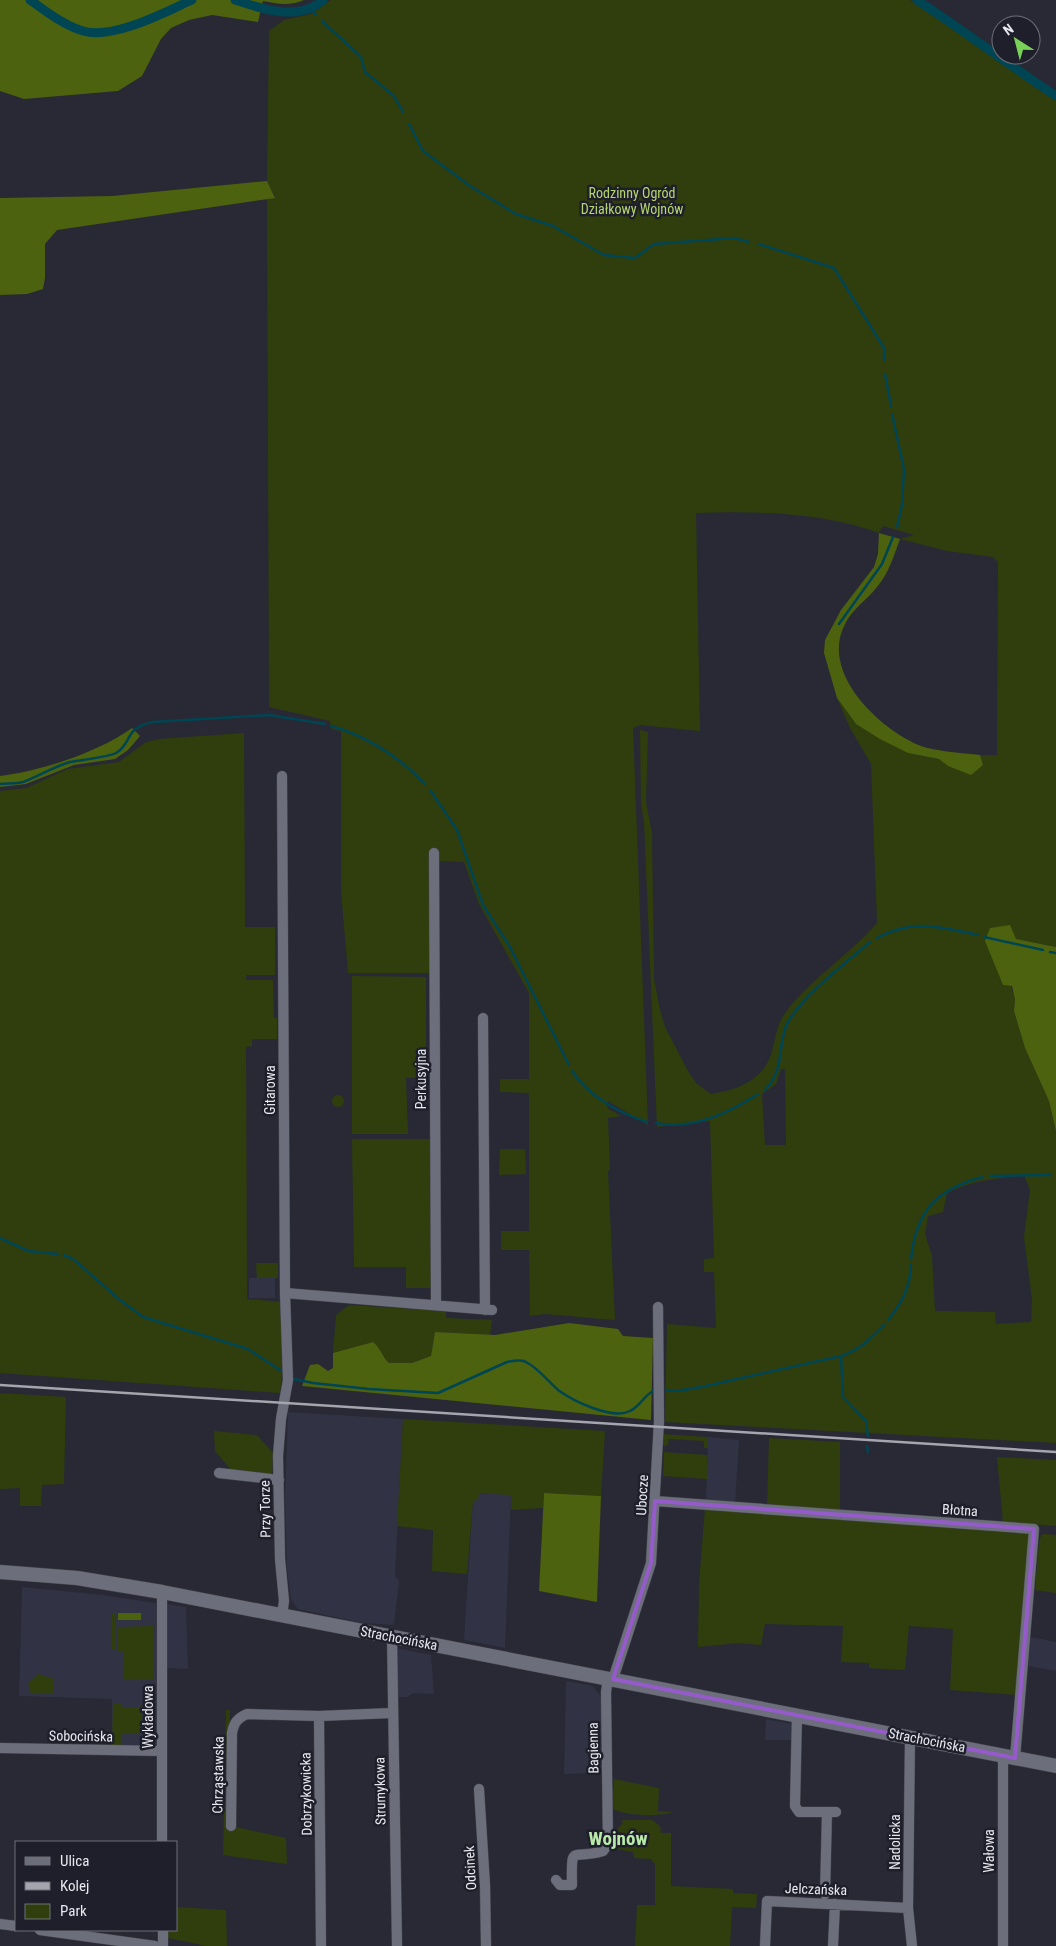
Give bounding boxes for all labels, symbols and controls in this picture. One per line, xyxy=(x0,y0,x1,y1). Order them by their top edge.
north arrow xyxy=(991,15,1041,65)
text: N xyxy=(1000,20,1017,38)
park label: Rodzinny Ogród Działkowy Wojnów xyxy=(581,185,683,217)
street label: Perkusyjna xyxy=(413,1049,429,1109)
street label: Gitarowa xyxy=(262,1065,278,1115)
street label: Ubocze xyxy=(633,1474,651,1516)
street label: Przy Torze xyxy=(256,1480,274,1538)
street label: Błotna xyxy=(942,1501,978,1519)
street label: Strachocińska xyxy=(359,1623,439,1653)
street label: Wykładowa xyxy=(140,1686,156,1748)
street label: Bagienna xyxy=(585,1722,601,1774)
street label: Strachocińska xyxy=(887,1725,967,1755)
street label: Sobocińska xyxy=(49,1727,113,1745)
street label: Chrząstawska xyxy=(209,1736,227,1814)
street label: Dobrzykowicka xyxy=(297,1752,315,1836)
street label: Strumykowa xyxy=(371,1757,389,1825)
street label: Nadolicka xyxy=(887,1814,903,1870)
district label: Wojnów xyxy=(589,1827,647,1850)
street label: Wałowa xyxy=(981,1829,997,1873)
legend xyxy=(15,1841,178,1931)
street label: Odcinek xyxy=(461,1845,479,1891)
text: Ulica xyxy=(60,1852,89,1870)
text: Kolej xyxy=(60,1877,89,1895)
street label: Jelczańska xyxy=(785,1880,847,1898)
text: Park xyxy=(60,1902,87,1920)

